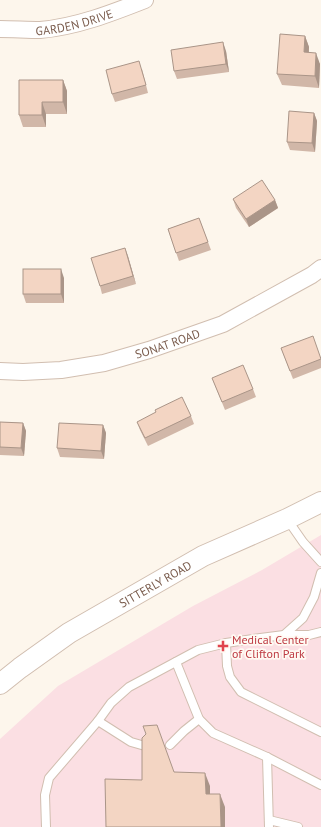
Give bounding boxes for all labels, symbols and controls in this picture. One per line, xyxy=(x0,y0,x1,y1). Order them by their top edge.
street label: GARDEN DRIVE xyxy=(36,5,115,38)
street label: SONAT ROAD xyxy=(133,325,202,361)
street label: SITTERLY ROAD xyxy=(116,557,194,610)
place label: Medical Center of Clifton Park xyxy=(232,632,309,661)
marker: Medical Center of Clifton Park xyxy=(217,640,229,652)

